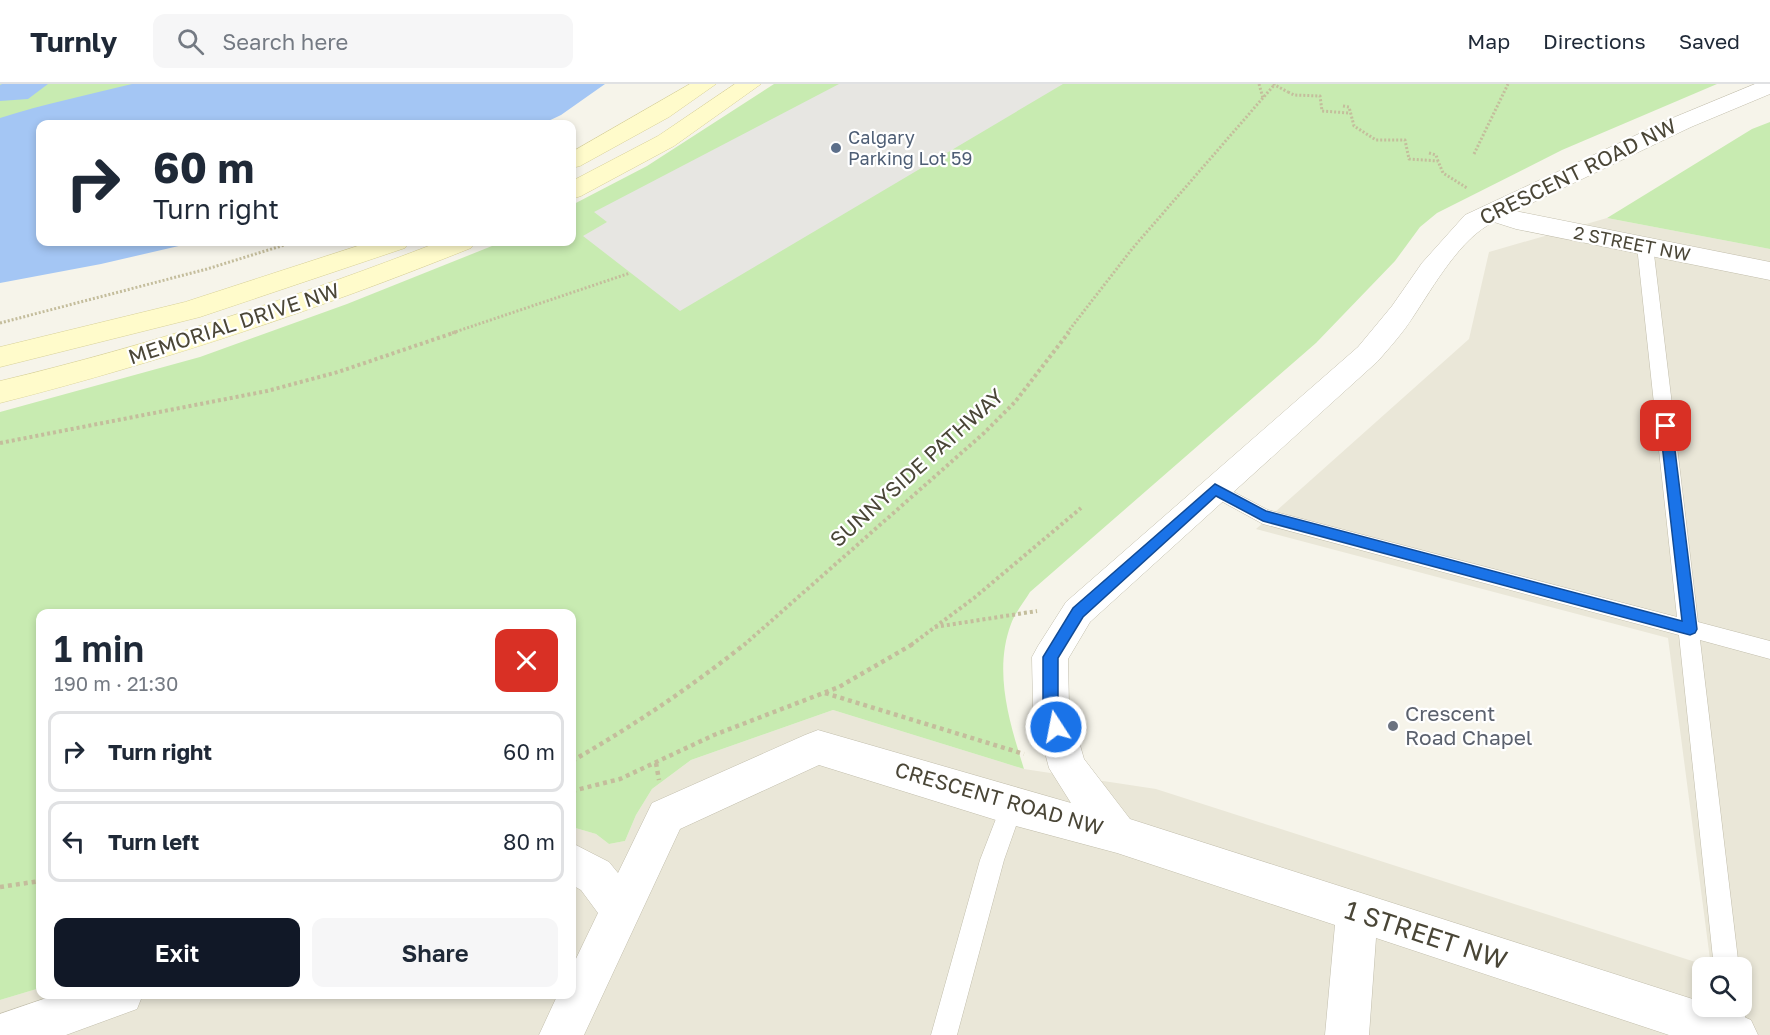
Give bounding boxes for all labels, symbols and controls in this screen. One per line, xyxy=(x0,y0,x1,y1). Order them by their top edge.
search box xyxy=(153,14,573,68)
text: Turnly xyxy=(30,25,117,58)
icon: search xyxy=(174,25,207,58)
text: Search here xyxy=(222,28,348,55)
text: Map xyxy=(1467,28,1510,54)
text: Directions xyxy=(1543,28,1646,54)
text: Saved xyxy=(1679,28,1740,54)
street label: CRESCENT ROAD NW xyxy=(1475,112,1680,230)
place label: Calgary Parking Lot 59 xyxy=(848,126,972,169)
marker: Calgary Parking Lot 59 xyxy=(829,141,843,155)
text: 60 m xyxy=(153,142,254,192)
icon: right xyxy=(54,144,132,222)
text: Turn right xyxy=(153,193,279,225)
street label: 2 STREET NW xyxy=(1572,221,1692,265)
street label: MEMORIAL DRIVE NW xyxy=(125,277,343,369)
street label: SUNNYSIDE PATHWAY xyxy=(824,382,1009,552)
pin xyxy=(1640,400,1691,451)
icon: arrive xyxy=(1649,409,1682,442)
text: 1 min xyxy=(54,627,144,670)
button: close xyxy=(495,629,558,692)
text: 190 m · 21:30 xyxy=(54,671,178,695)
position arrow xyxy=(1024,695,1088,759)
place label: Crescent Road Chapel xyxy=(1405,700,1533,750)
marker: Crescent Road Chapel xyxy=(1386,719,1400,733)
icon: right xyxy=(57,735,90,768)
text: Turn right xyxy=(108,738,212,765)
text: 60 m xyxy=(503,738,555,765)
street label: CRESCENT ROAD NW xyxy=(892,756,1107,840)
icon: left xyxy=(57,825,90,858)
text: Turn left xyxy=(108,828,199,855)
text: 80 m xyxy=(503,828,555,855)
street label: 1 STREET NW xyxy=(1341,894,1511,975)
button: Exit xyxy=(54,918,300,987)
button: Share xyxy=(312,918,558,987)
map controls xyxy=(1692,957,1752,1017)
button: search xyxy=(1692,957,1752,1017)

